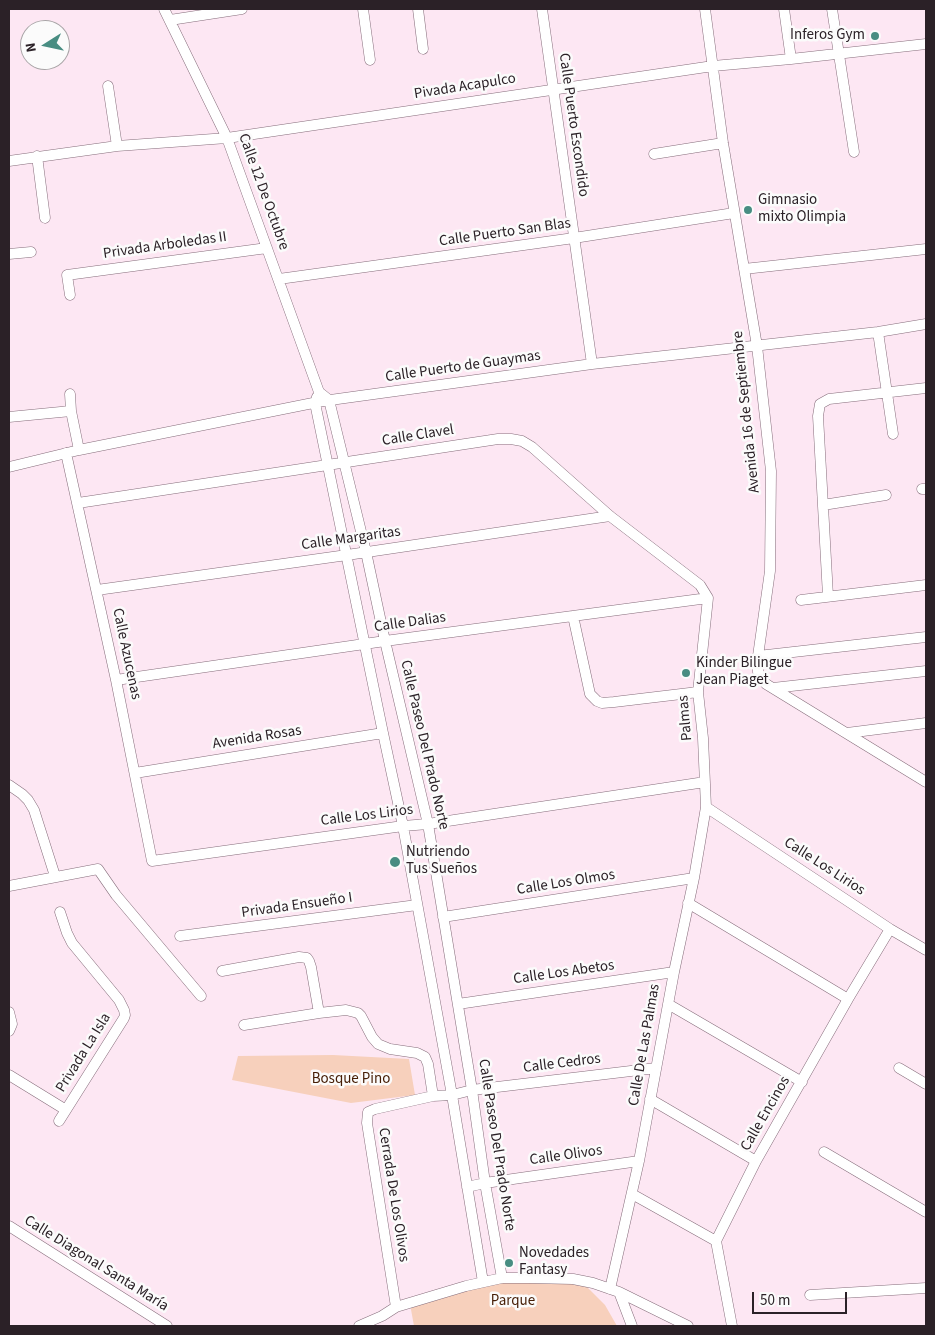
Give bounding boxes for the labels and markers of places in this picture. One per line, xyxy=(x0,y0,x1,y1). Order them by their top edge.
place label: Inferos Gym xyxy=(790,27,865,45)
marker: Inferos Gym xyxy=(869,30,881,42)
place label: Gimnasio mixto Olimpia xyxy=(758,192,846,227)
marker: Gimnasio mixto Olimpia xyxy=(742,204,754,216)
place label: Kinder Bilingue Jean Piaget xyxy=(696,655,792,690)
marker: Kinder Bilingue Jean Piaget xyxy=(680,667,692,679)
place label: Nutriendo Tus Sueños xyxy=(406,844,477,879)
marker: Nutriendo Tus Sueños xyxy=(388,855,402,869)
place label: Novedades Fantasy xyxy=(519,1245,589,1280)
marker: Novedades Fantasy xyxy=(503,1257,515,1269)

